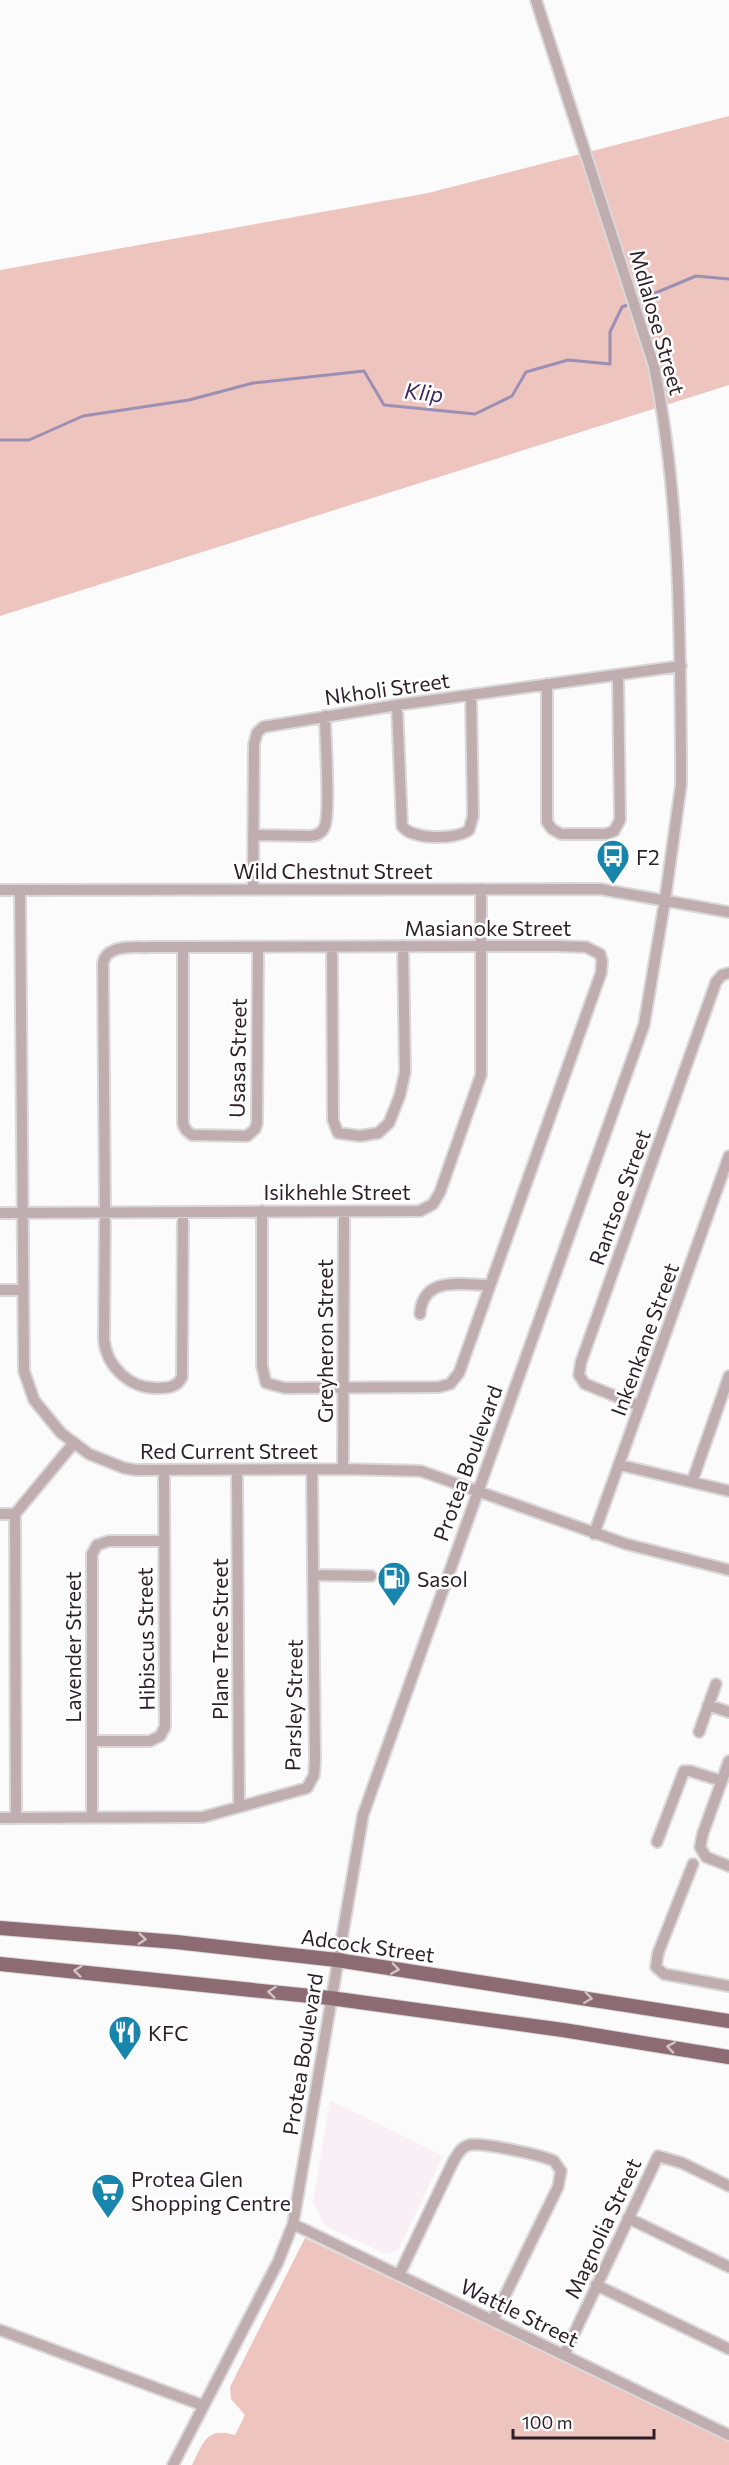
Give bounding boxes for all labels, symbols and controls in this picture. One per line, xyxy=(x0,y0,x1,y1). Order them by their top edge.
street label: Mdlalose Street xyxy=(625,246,691,398)
water label: Klip xyxy=(403,377,445,407)
street label: Nkholi Street xyxy=(323,667,451,709)
bus stop icon: F2 xyxy=(595,838,631,885)
place label: F2 xyxy=(636,844,660,869)
street label: Wild Chestnut Street xyxy=(233,858,433,883)
street label: Masianoke Street xyxy=(405,915,571,940)
street label: Usasa Street xyxy=(223,998,251,1118)
street label: Rantsoe Street xyxy=(583,1126,655,1268)
street label: Isikhehle Street xyxy=(263,1179,411,1204)
street label: Greyheron Street xyxy=(312,1259,337,1423)
street label: Inkenkane Street xyxy=(605,1259,683,1419)
street label: Protea Boulevard xyxy=(427,1382,507,1544)
street label: Red Current Street xyxy=(140,1438,318,1463)
street label: Plane Tree Street xyxy=(207,1558,232,1720)
fuel station icon: Sasol xyxy=(376,1560,412,1607)
place label: Sasol xyxy=(417,1566,468,1591)
street label: Hibiscus Street xyxy=(131,1567,159,1711)
street label: Lavender Street xyxy=(60,1571,85,1723)
street label: Parsley Street xyxy=(279,1639,307,1771)
street label: Adcock Street xyxy=(300,1923,436,1967)
one-way arrow xyxy=(138,1933,147,1946)
one-way arrow xyxy=(390,1963,400,1975)
one-way arrow xyxy=(74,1965,83,1978)
street label: Protea Boulevard xyxy=(277,1971,327,2137)
one-way arrow xyxy=(268,1986,277,1999)
one-way arrow xyxy=(583,1992,592,2004)
restaurant icon: KFC xyxy=(107,2014,143,2061)
place label: KFC xyxy=(148,2020,189,2045)
one-way arrow xyxy=(667,2042,676,2054)
street label: Magnolia Street xyxy=(559,2154,645,2302)
place label: Protea Glen Shopping Centre xyxy=(131,2166,291,2215)
supermarket icon: Protea Glen Shopping Centre xyxy=(90,2172,126,2219)
street label: Wattle Street xyxy=(457,2273,583,2351)
scale bar xyxy=(513,2402,654,2440)
text: 100 m xyxy=(522,2411,572,2433)

